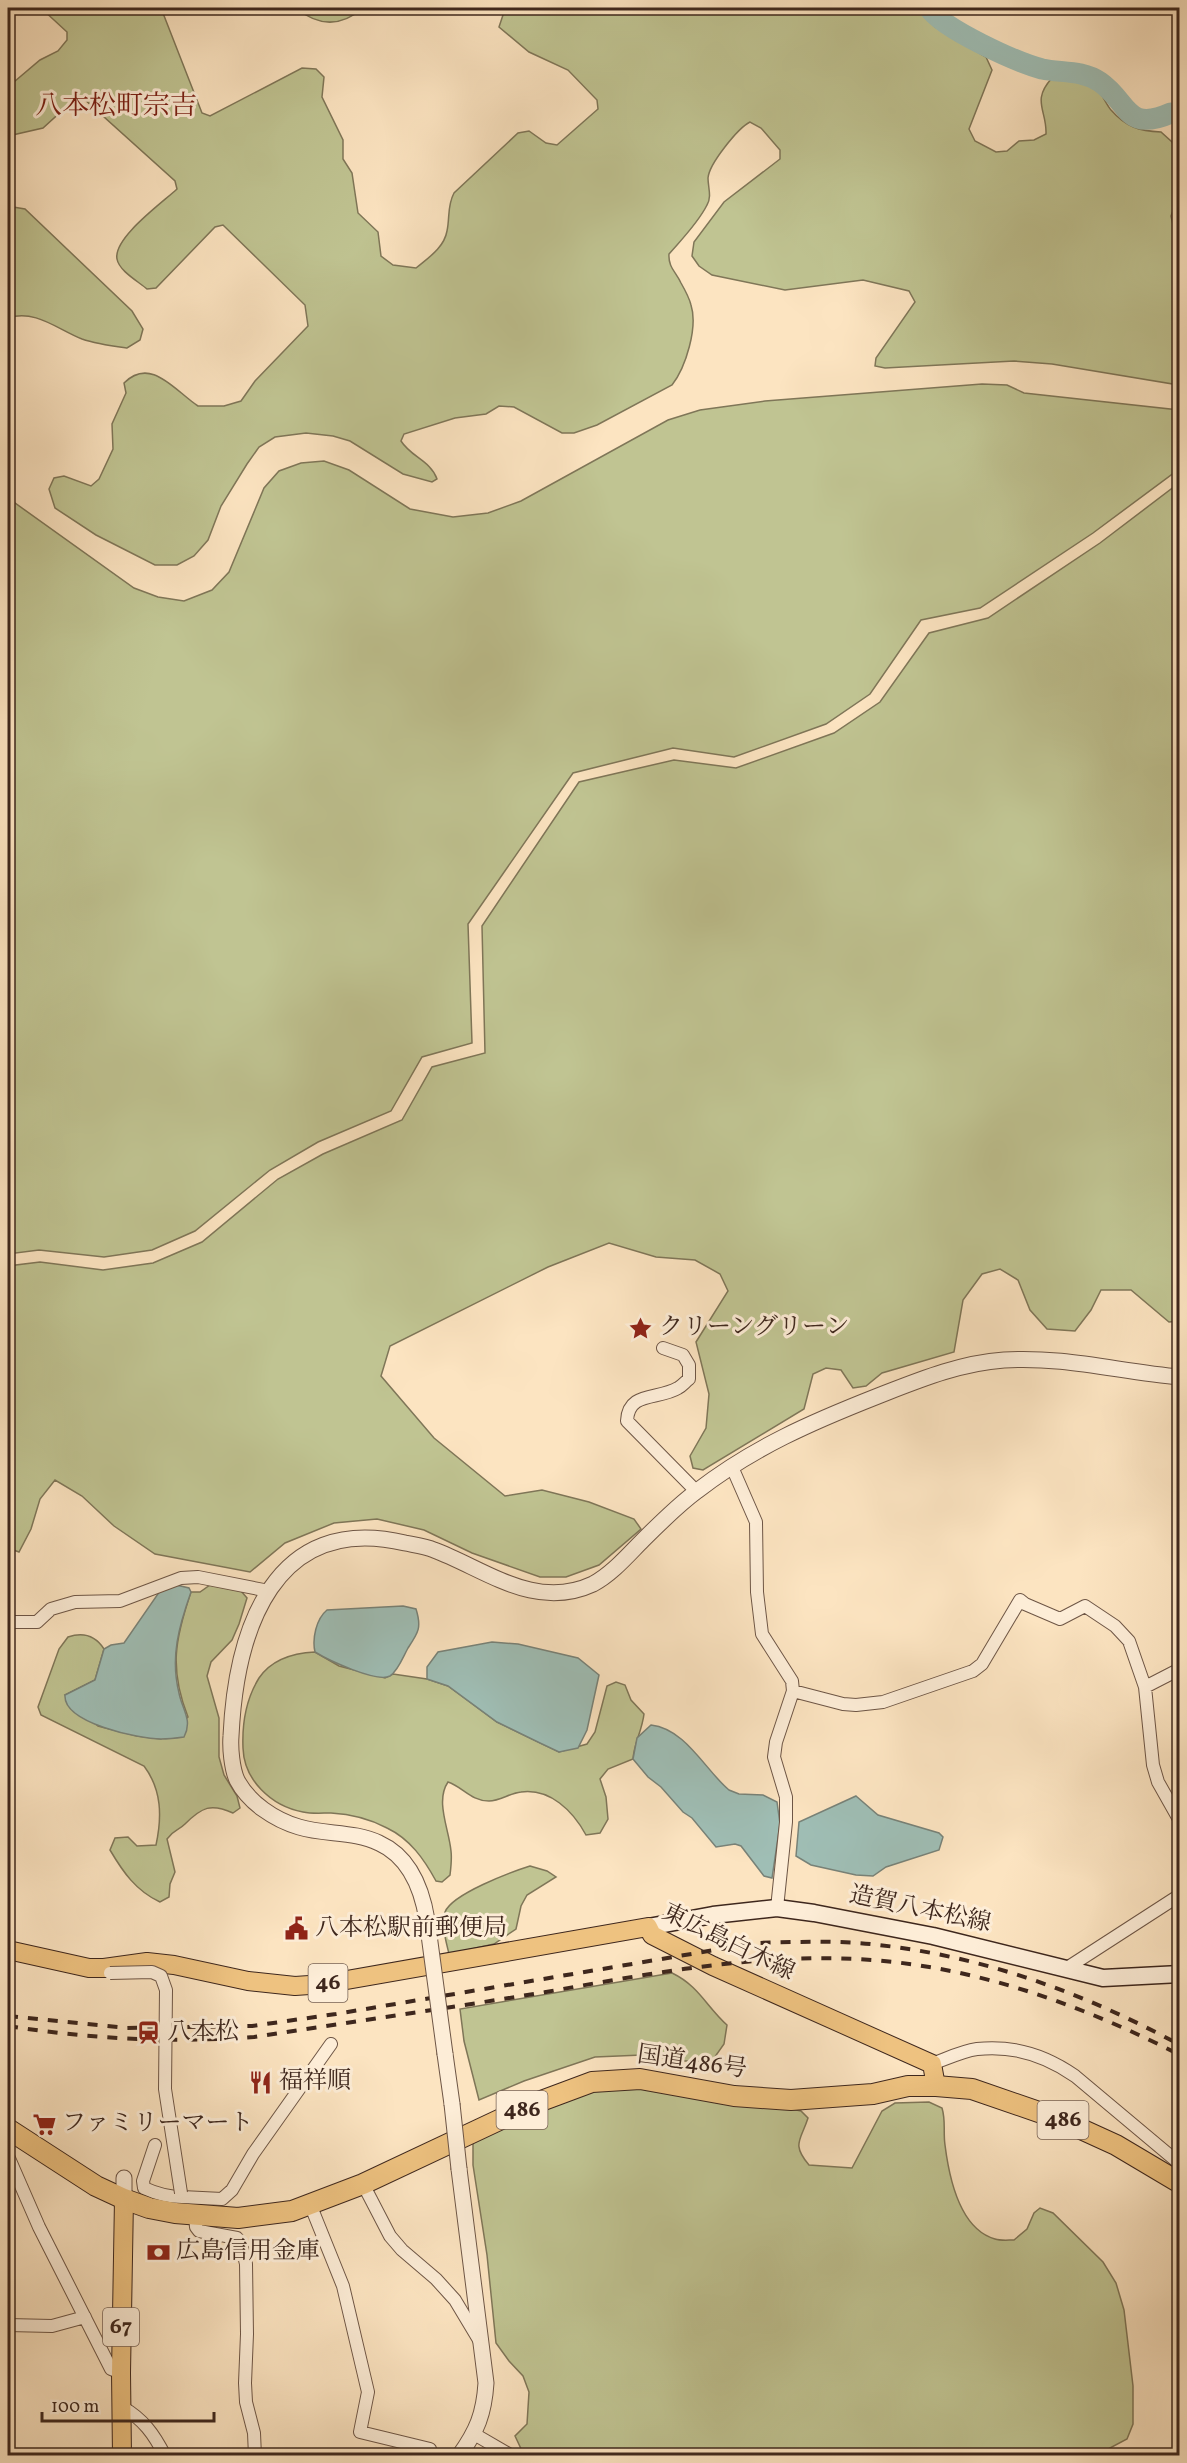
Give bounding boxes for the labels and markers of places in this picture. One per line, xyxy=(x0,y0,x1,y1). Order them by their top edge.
place label: クリーングリーン xyxy=(659,1311,850,1345)
place icon: クリーングリーン xyxy=(628,1315,654,1341)
place label: 八本松駅前郵便局 xyxy=(315,1912,507,1946)
public building icon: 八本松駅前郵便局 xyxy=(284,1916,310,1942)
place label: 八本松 xyxy=(167,2016,239,2050)
station icon: 八本松 xyxy=(136,2020,162,2046)
place label: 福祥順 xyxy=(279,2065,351,2099)
restaurant icon: 福祥順 xyxy=(248,2069,274,2095)
place label: ファミリーマート xyxy=(62,2107,254,2141)
supermarket icon: ファミリーマート xyxy=(31,2111,57,2137)
place label: 広島信用金庫 xyxy=(176,2235,320,2269)
bank icon: 広島信用金庫 xyxy=(145,2239,171,2265)

